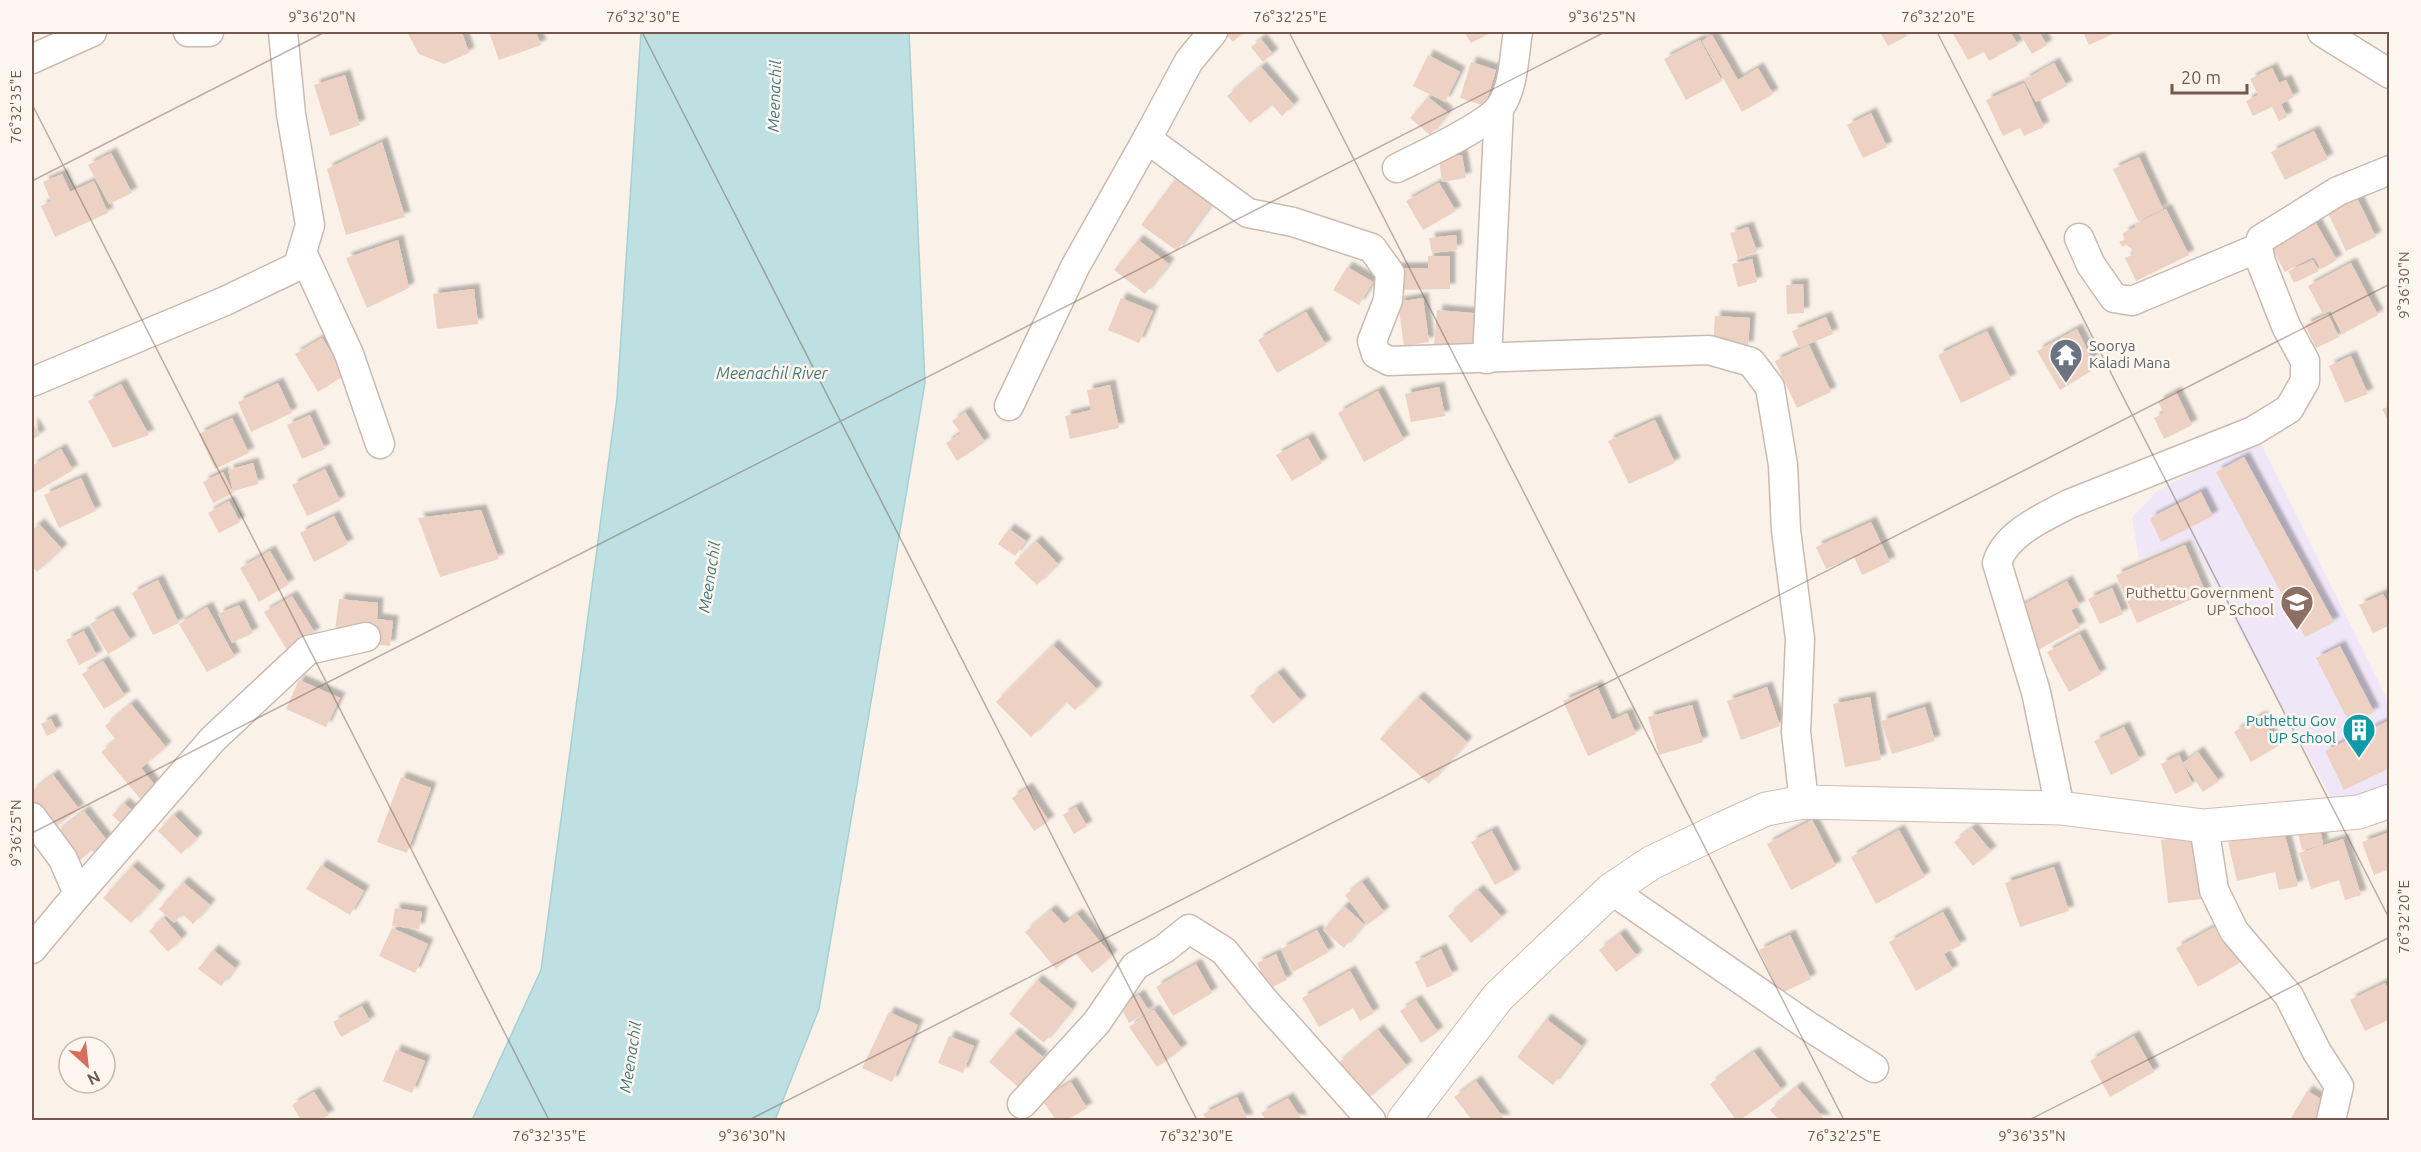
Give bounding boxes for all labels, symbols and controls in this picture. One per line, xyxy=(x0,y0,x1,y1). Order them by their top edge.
text: 9°36'20"N xyxy=(288,8,356,25)
text: 76°32'30"E xyxy=(606,8,680,25)
text: 76°32'25"E xyxy=(1253,8,1327,25)
text: 9°36'25"N xyxy=(1568,8,1636,25)
text: 76°32'20"E xyxy=(1901,8,1975,25)
scale bar xyxy=(2172,57,2247,95)
water label: Meenachil xyxy=(764,59,784,132)
text: 20 m xyxy=(2181,67,2221,87)
text: 76°32'35"E xyxy=(7,70,24,144)
text: 9°36'30"N xyxy=(2395,251,2412,319)
temple icon: Soorya Kaladi Mana xyxy=(2048,337,2084,384)
place label: Soorya Kaladi Mana xyxy=(2089,337,2170,371)
water label: Meenachil River xyxy=(716,364,829,382)
water label: Meenachil xyxy=(694,540,724,614)
place label: Puthettu Government UP School xyxy=(2126,584,2274,618)
school or university icon: Puthettu Government UP School xyxy=(2279,584,2315,631)
place label: Puthettu Gov UP School xyxy=(2246,712,2337,746)
building icon: Puthettu Gov UP School xyxy=(2341,712,2377,759)
text: 9°36'25"N xyxy=(7,799,24,867)
text: 76°32'20"E xyxy=(2395,880,2412,954)
water label: Meenachil xyxy=(615,1020,645,1094)
north arrow xyxy=(57,1035,117,1095)
text: N xyxy=(84,1068,103,1089)
text: 76°32'35"E xyxy=(512,1127,586,1144)
text: 9°36'30"N xyxy=(718,1127,786,1144)
text: 76°32'30"E xyxy=(1159,1127,1233,1144)
text: 76°32'25"E xyxy=(1807,1127,1881,1144)
text: 9°36'35"N xyxy=(1998,1127,2066,1144)

